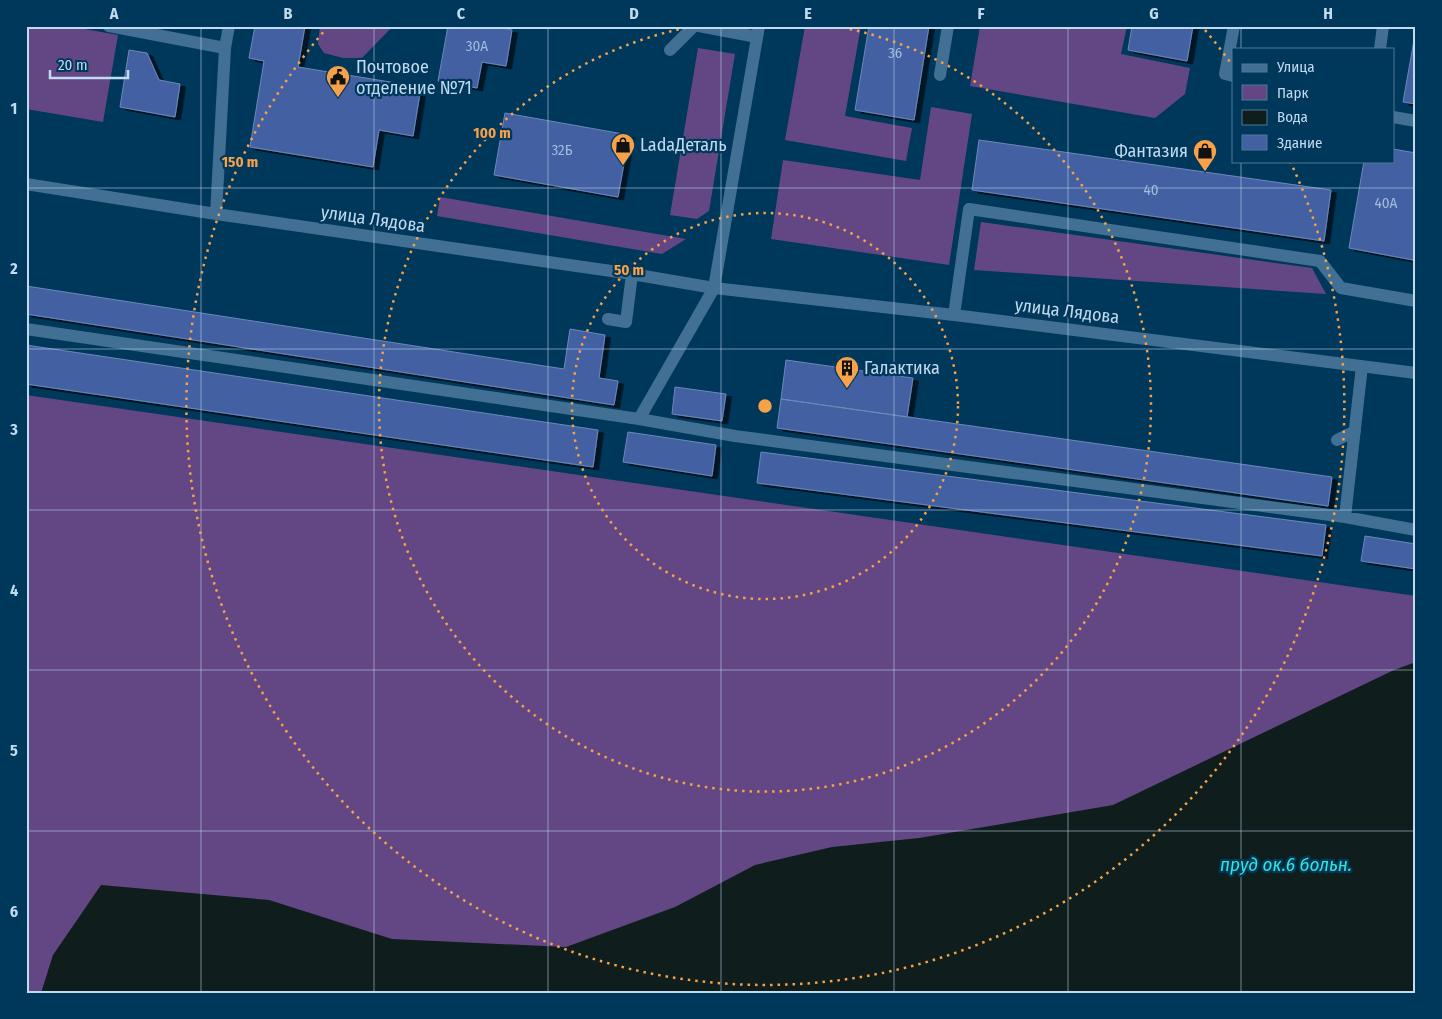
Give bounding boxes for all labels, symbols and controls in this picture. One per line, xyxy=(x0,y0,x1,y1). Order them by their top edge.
text: A xyxy=(109,4,119,23)
text: B xyxy=(284,4,293,23)
text: C xyxy=(457,4,466,23)
text: D xyxy=(629,4,639,23)
text: E xyxy=(804,4,812,23)
text: F xyxy=(977,4,985,23)
text: G xyxy=(1149,4,1159,23)
text: H xyxy=(1323,4,1333,23)
house number: 30А xyxy=(466,37,488,55)
house number: 36 xyxy=(888,44,902,62)
scale bar xyxy=(50,48,128,80)
legend xyxy=(1232,48,1394,162)
text: 20 m xyxy=(58,56,88,74)
place label: Почтовое отделение №71 xyxy=(356,56,472,99)
text: Улица xyxy=(1276,58,1315,76)
public building icon: Почтовое отделение №71 xyxy=(325,64,351,98)
text: Парк xyxy=(1277,84,1308,102)
text: 1 xyxy=(11,99,17,118)
text: Вода xyxy=(1277,108,1308,126)
text: 100 m xyxy=(473,124,511,142)
shop icon: LadaДеталь xyxy=(610,132,636,166)
place label: LadaДеталь xyxy=(640,134,727,156)
text: Здание xyxy=(1277,134,1323,152)
shop icon: Фантазия xyxy=(1192,138,1218,172)
place label: Фантазия xyxy=(1114,140,1188,162)
house number: 32Б xyxy=(551,141,573,159)
text: 150 m xyxy=(222,153,258,171)
house number: 40 xyxy=(1143,181,1159,199)
house number: 40А xyxy=(1375,194,1398,212)
street label: улица Лядова xyxy=(319,201,427,237)
text: 2 xyxy=(9,259,18,278)
text: 50 m xyxy=(614,261,644,279)
street label: улица Лядова xyxy=(1014,294,1121,328)
building icon: Галактика xyxy=(834,355,860,389)
place label: Галактика xyxy=(864,357,940,379)
centre of rings xyxy=(756,397,774,415)
text: 3 xyxy=(9,420,18,439)
text: 4 xyxy=(10,581,18,600)
text: 5 xyxy=(10,741,18,760)
water label: пруд ок.6 больн. xyxy=(1220,853,1352,876)
text: 6 xyxy=(10,902,18,921)

